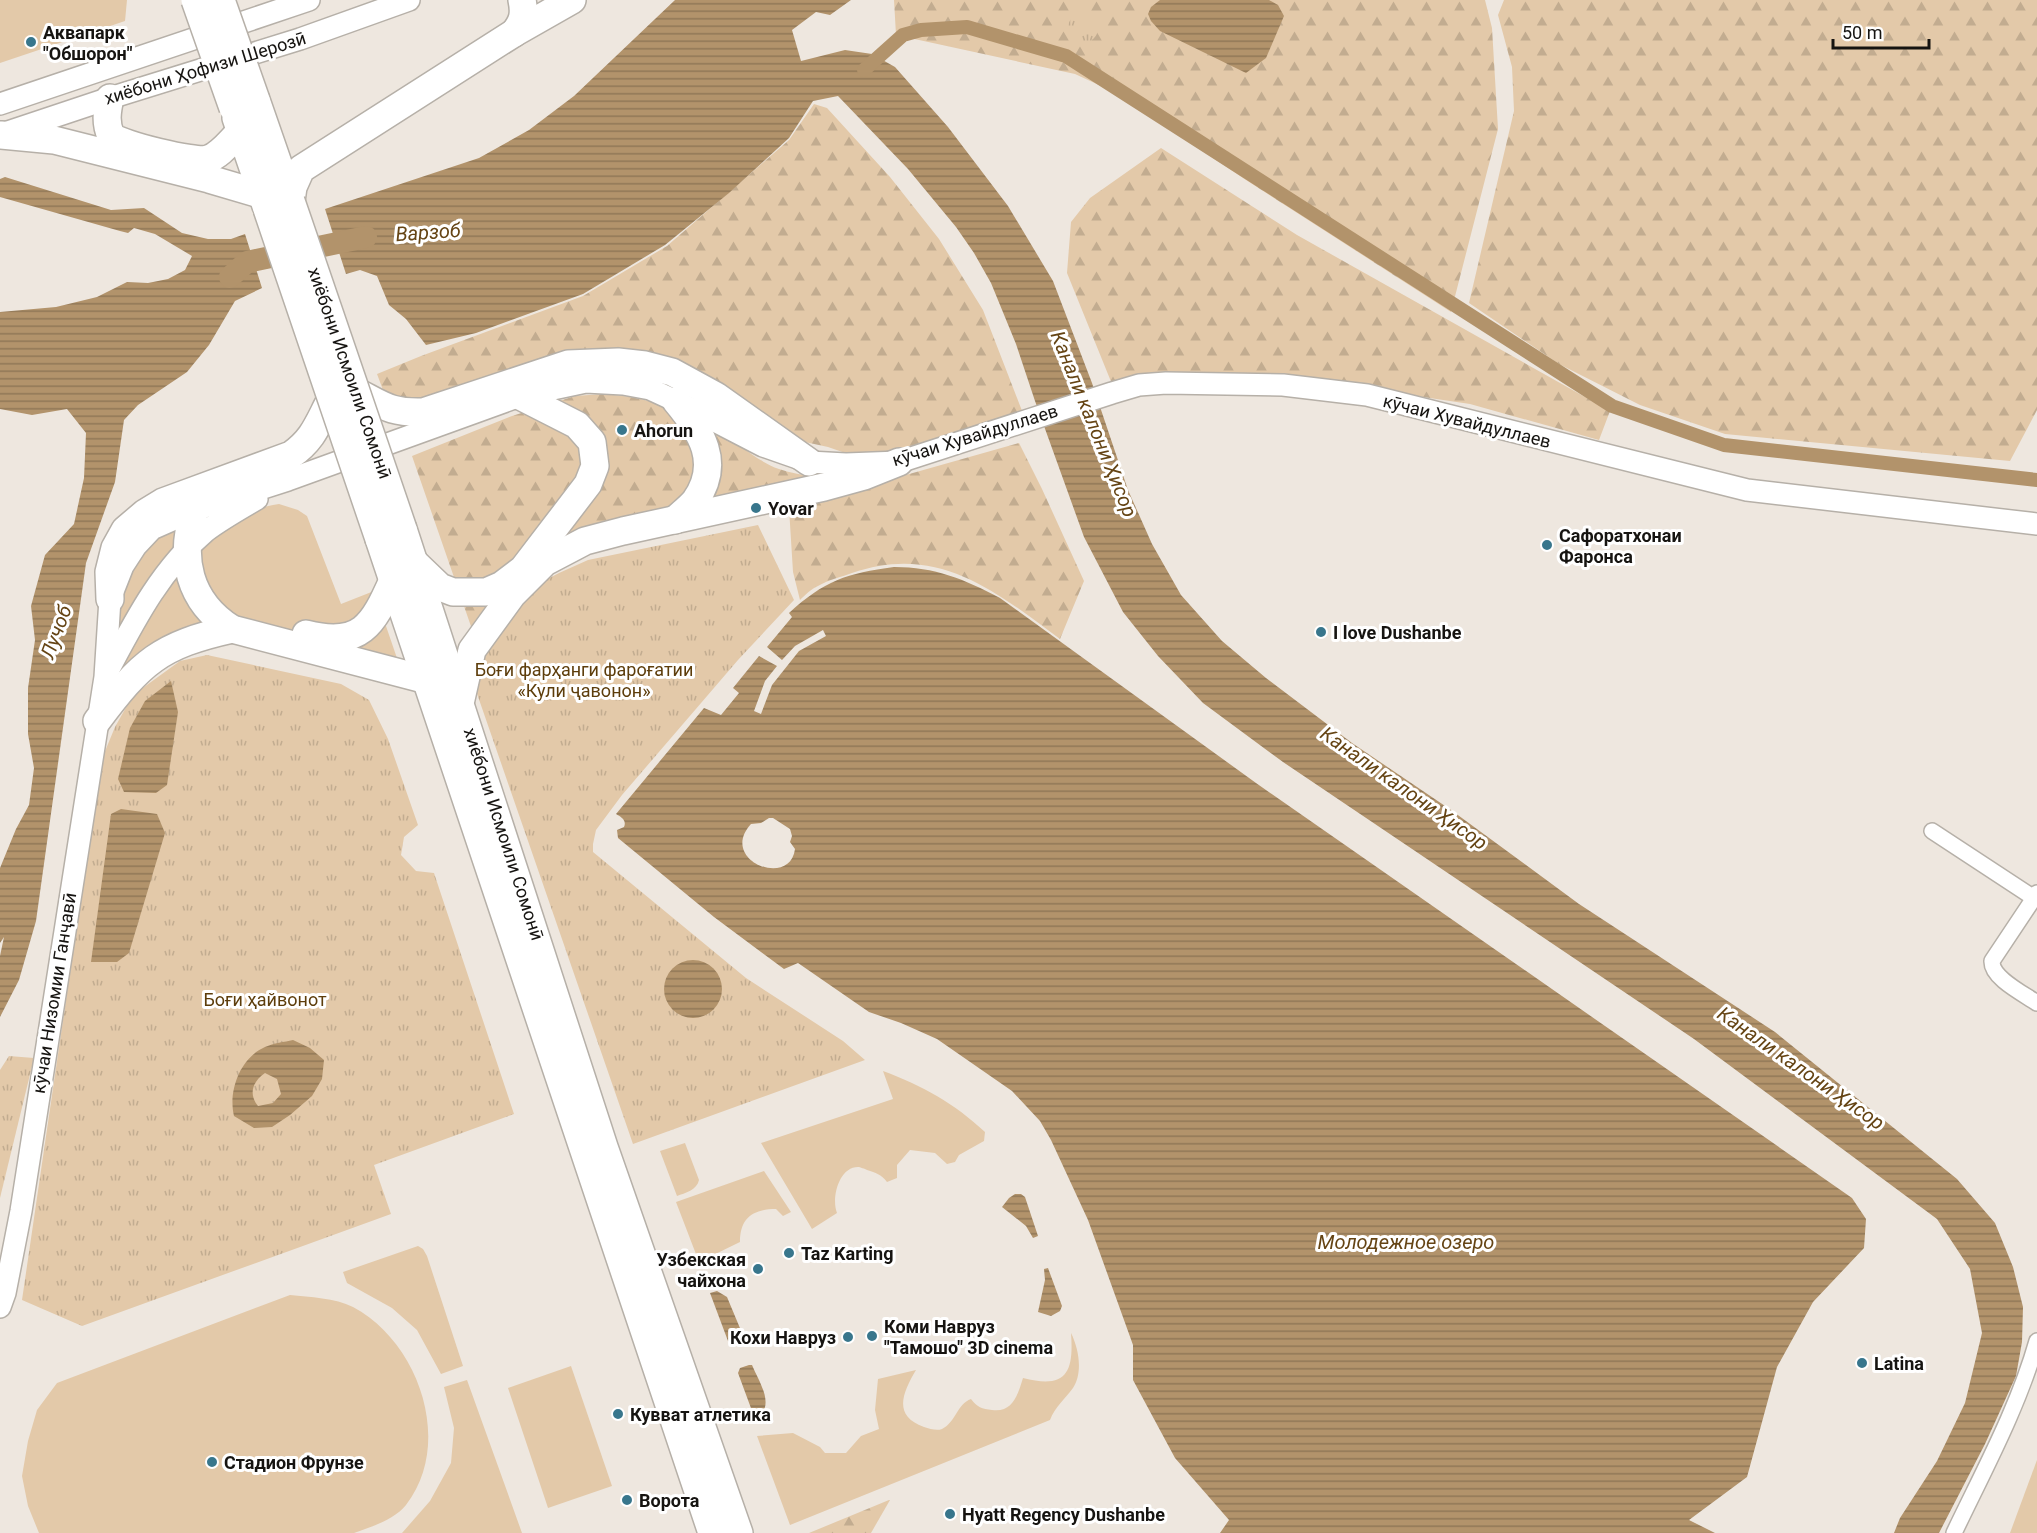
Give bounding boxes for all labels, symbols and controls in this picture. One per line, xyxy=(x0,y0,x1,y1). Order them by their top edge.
scale bar xyxy=(1833,12,1929,50)
place label: Аквапарк "Обшорон" xyxy=(43,22,133,64)
text: 50 m xyxy=(1842,22,1882,43)
street label: хиёбони Ҳофизи Шерозӣ xyxy=(102,27,308,109)
marker: Аквапарк "Обшорон" xyxy=(24,35,38,49)
water label: Варзоб xyxy=(395,218,462,246)
street label: хиёбони Исмоили Сомонӣ xyxy=(304,265,396,481)
water label: Канали калони Ҳисор xyxy=(1046,327,1142,521)
street label: кӯчаи Хувайдуллаев xyxy=(1381,390,1553,452)
street label: кӯчаи Хувайдуллаев xyxy=(890,400,1060,470)
place label: Ahorun xyxy=(634,420,693,441)
marker: Ahorun xyxy=(615,423,629,437)
place label: Yovar xyxy=(768,498,814,519)
marker: Yovar xyxy=(749,501,763,515)
place label: Сафоратхонаи Фаронса xyxy=(1559,525,1682,567)
marker: Сафоратхонаи Фаронса xyxy=(1540,538,1554,552)
water label: Лучоб xyxy=(35,602,77,663)
place label: I love Dushanbe xyxy=(1333,622,1462,643)
marker: I love Dushanbe xyxy=(1314,625,1328,639)
park label: Боғи фарҳанги фароғатии «Кули ҷавонон» xyxy=(475,659,693,701)
water label: Канали калони Ҳисор xyxy=(1316,721,1492,855)
street label: хиёбони Исмоили Сомонӣ xyxy=(460,725,548,943)
street label: кӯчаи Низомии Ганҷавӣ xyxy=(28,891,80,1095)
park label: Боғи ҳайвонот xyxy=(203,989,327,1010)
water label: Канали калони Ҳисор xyxy=(1713,1001,1889,1135)
water label: Молодежное озеро xyxy=(1318,1230,1494,1254)
place label: Taz Karting xyxy=(801,1243,893,1264)
marker: Taz Karting xyxy=(782,1246,796,1260)
place label: Узбекская чайхона xyxy=(657,1249,746,1291)
marker: Узбекская чайхона xyxy=(751,1262,765,1276)
place label: Коми Навруз "Тамошо" 3D cinema xyxy=(884,1316,1053,1358)
place label: Кохи Навруз xyxy=(730,1327,836,1348)
marker: Коми Навруз "Тамошо" 3D cinema xyxy=(865,1329,879,1343)
marker: Кохи Навруз xyxy=(841,1330,855,1344)
place label: Latina xyxy=(1874,1353,1924,1374)
marker: Latina xyxy=(1855,1356,1869,1370)
place label: Кувват атлетика xyxy=(630,1404,771,1425)
marker: Кувват атлетика xyxy=(611,1407,625,1421)
place label: Стадион Фрунзе xyxy=(224,1452,364,1473)
marker: Стадион Фрунзе xyxy=(205,1455,219,1469)
place label: Ворота xyxy=(639,1490,700,1511)
marker: Ворота xyxy=(620,1493,634,1507)
place label: Hyatt Regency Dushanbe xyxy=(962,1504,1165,1525)
marker: Hyatt Regency Dushanbe xyxy=(943,1507,957,1521)

